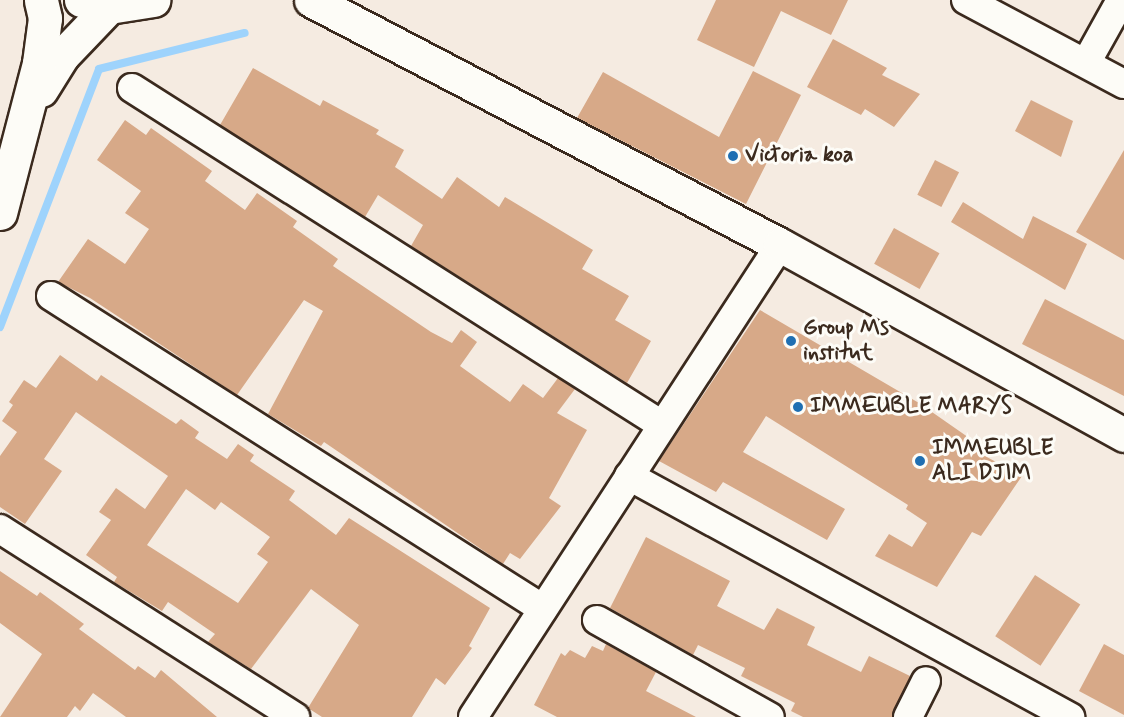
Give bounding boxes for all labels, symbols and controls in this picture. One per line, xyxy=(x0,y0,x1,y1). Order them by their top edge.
place label: Victoria koa xyxy=(745,143,854,169)
marker: Victoria koa xyxy=(726,149,740,163)
place label: Group Ms institut xyxy=(803,315,889,366)
marker: Group Ms institut xyxy=(784,334,798,348)
place label: IMMEUBLE MARYS xyxy=(810,394,1008,420)
marker: IMMEUBLE MARYS xyxy=(791,400,805,414)
place label: IMMEUBLE ALI DJIM xyxy=(932,435,1053,487)
marker: IMMEUBLE ALI DJIM xyxy=(913,454,927,468)

